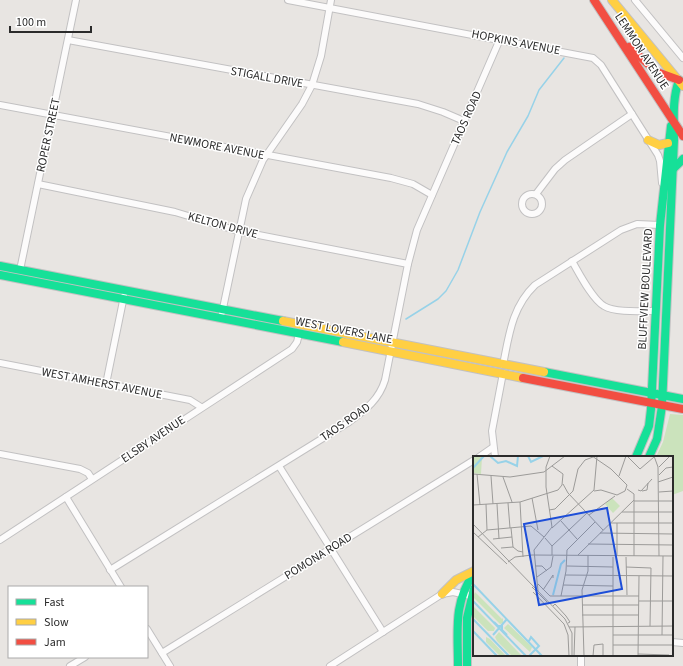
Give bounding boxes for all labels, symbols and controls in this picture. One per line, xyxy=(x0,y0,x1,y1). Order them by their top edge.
scale bar xyxy=(10,8,91,34)
street label: LEMMON AVENUE xyxy=(610,10,673,93)
text: 100 m xyxy=(16,14,46,31)
street label: HOPKINS AVENUE xyxy=(470,26,562,59)
street label: STIGALL DRIVE xyxy=(229,63,305,92)
street label: TAOS ROAD xyxy=(447,88,486,148)
street label: ROPER STREET xyxy=(32,96,65,174)
street label: NEWMORE AVENUE xyxy=(168,129,266,164)
street label: KELTON DRIVE xyxy=(186,208,260,243)
street label: BLUFFVIEW BOULEVARD xyxy=(634,228,657,350)
street label: WEST LOVERS LANE xyxy=(294,313,394,348)
street label: WEST AMHERST AVENUE xyxy=(40,363,164,404)
street label: TAOS ROAD xyxy=(317,399,374,446)
street label: ELSBY AVENUE xyxy=(118,412,189,467)
inset map xyxy=(473,456,673,656)
street label: POMONA ROAD xyxy=(281,529,355,584)
legend xyxy=(8,586,148,658)
text: Fast xyxy=(44,594,64,611)
text: Slow xyxy=(44,614,69,631)
text: Jam xyxy=(44,634,66,651)

